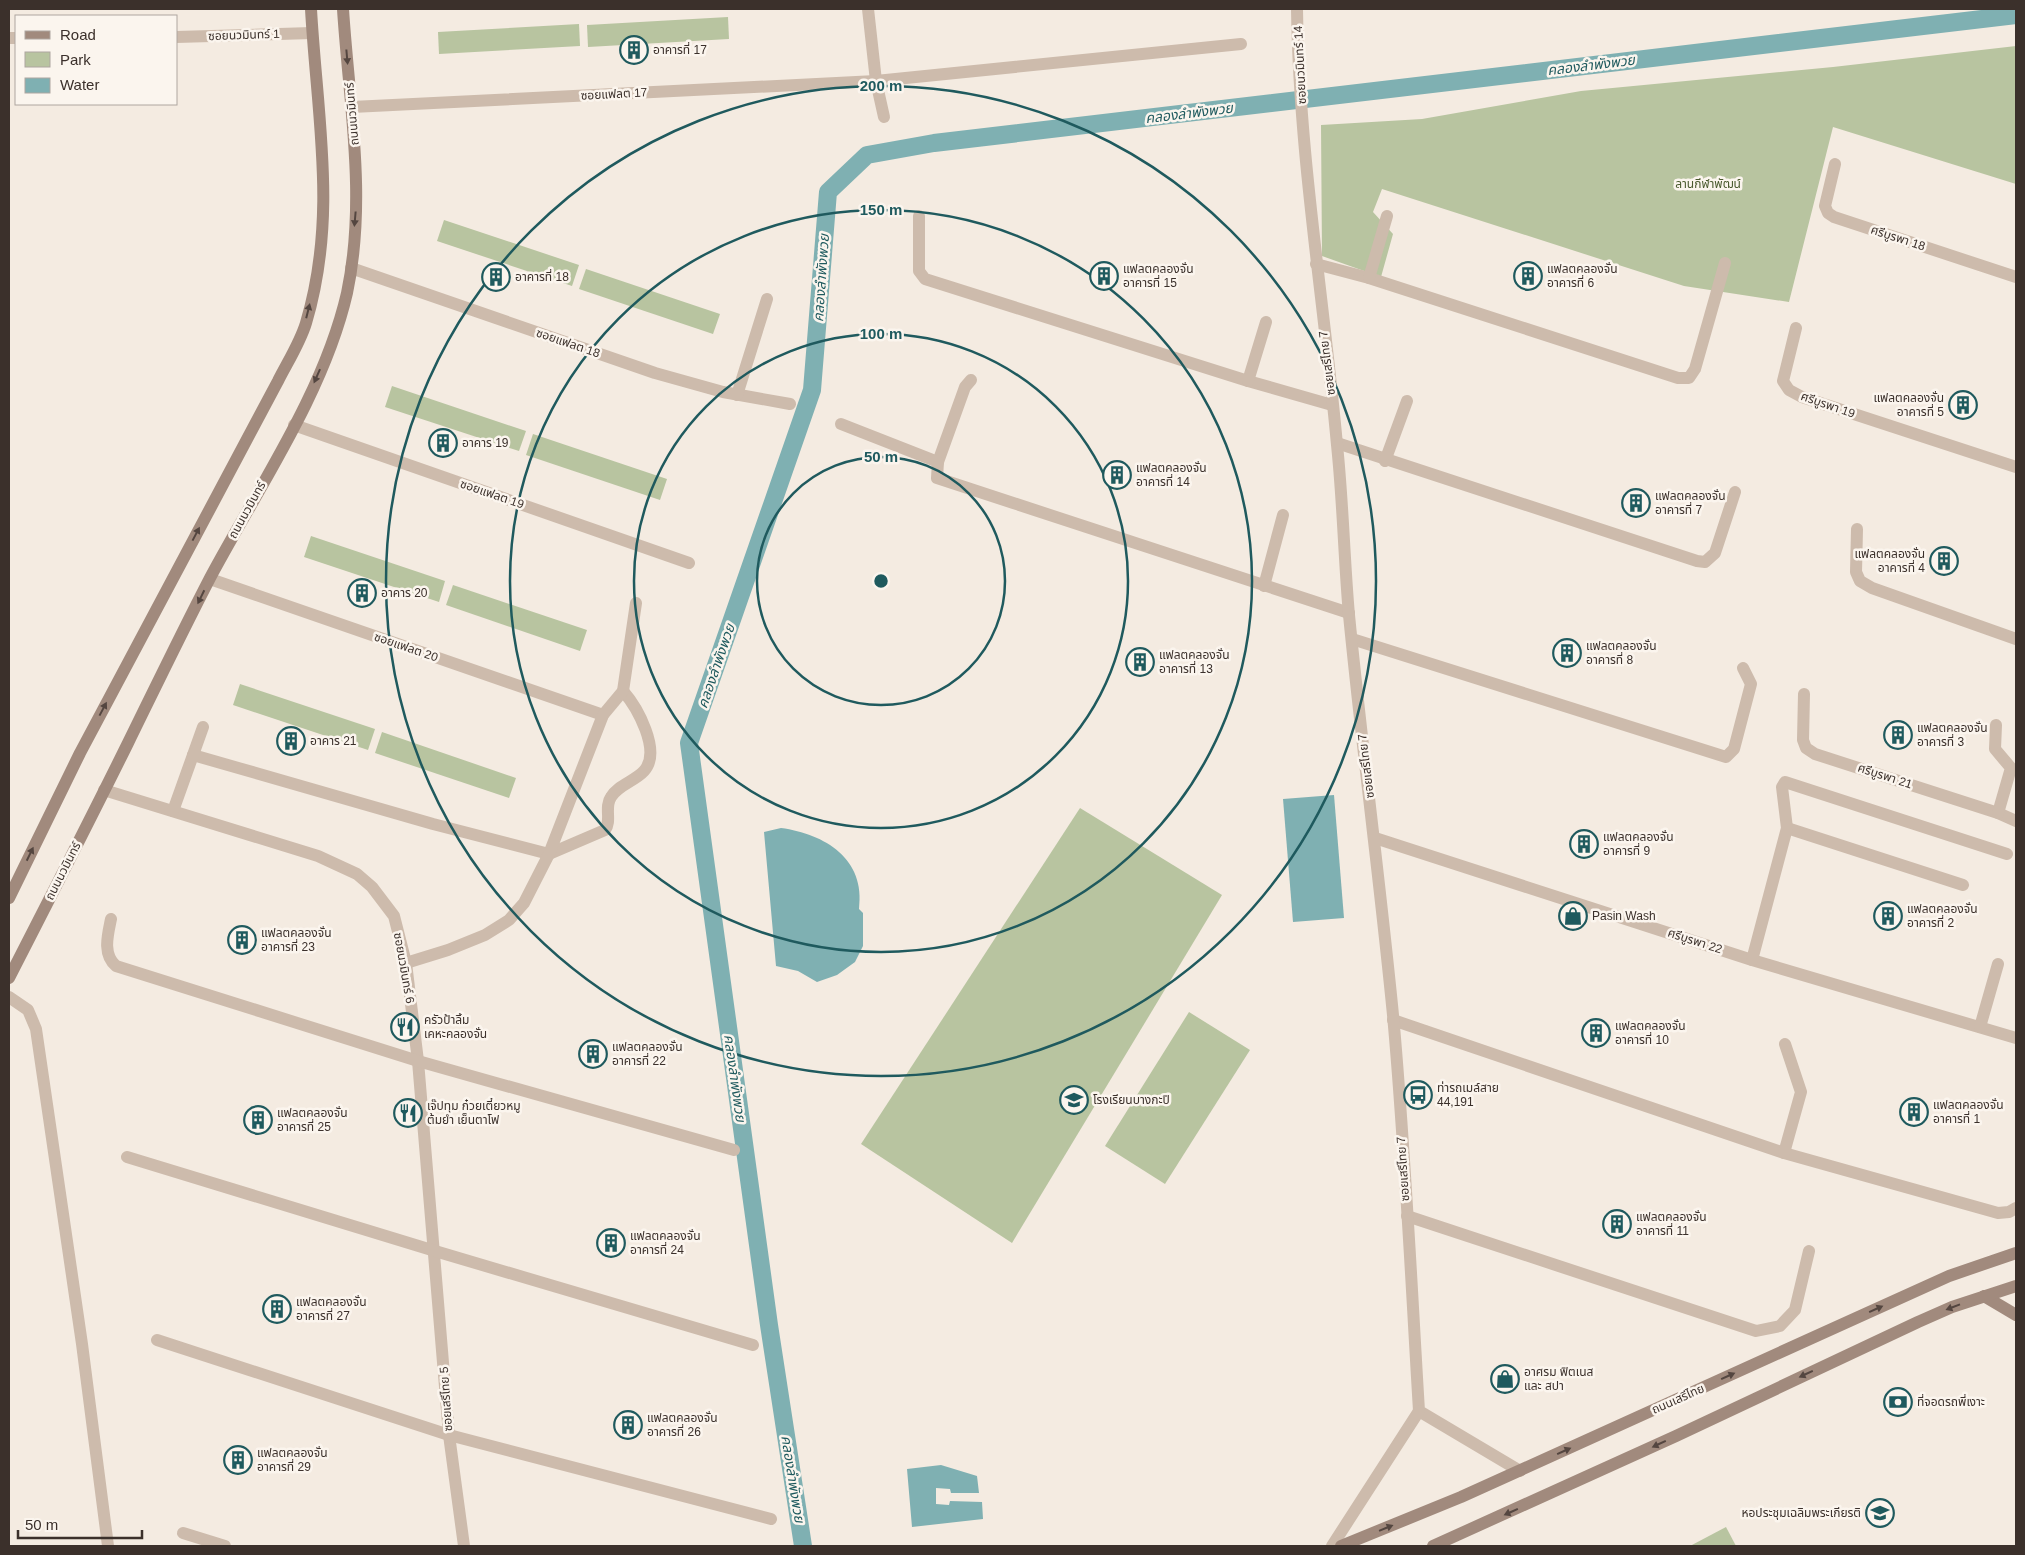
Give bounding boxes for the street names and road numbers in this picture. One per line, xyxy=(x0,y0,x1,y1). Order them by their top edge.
street label: ซอยนวมินทร์ 14 xyxy=(1291,25,1309,105)
street label: ซอยนวมินทร์ 1 xyxy=(208,27,280,43)
street label: ถนนนวมินทร์ xyxy=(342,81,362,146)
street label: ซอยแฟลต 17 xyxy=(580,85,648,103)
street label: ศรีบูรพา 18 xyxy=(1869,223,1927,253)
street label: ซอยแฟลต 18 xyxy=(534,326,602,361)
street label: ซอยเสรีไทย 7 xyxy=(1316,330,1338,396)
street label: ศรีบูรพา 19 xyxy=(1799,389,1857,421)
street label: ซอยแฟลต 19 xyxy=(458,477,526,512)
street label: ถนนนวมินทร์ xyxy=(226,479,269,541)
street label: ซอยแฟลต 20 xyxy=(372,630,440,665)
street label: ซอยเสรีไทย 7 xyxy=(1355,733,1377,799)
street label: ศรีบูรพา 21 xyxy=(1856,761,1914,791)
street label: ถนนนวมินทร์ xyxy=(42,839,84,902)
street label: ศรีบูรพา 22 xyxy=(1666,926,1724,956)
street label: ซอยนวมินทร์ 6 xyxy=(391,931,417,1005)
street label: ซอยเสรีไทย 7 xyxy=(1394,1136,1412,1202)
street label: ซอยเสรีไทย 5 xyxy=(437,1366,455,1432)
street label: ถนนเสรีไทย xyxy=(1649,1381,1707,1417)

